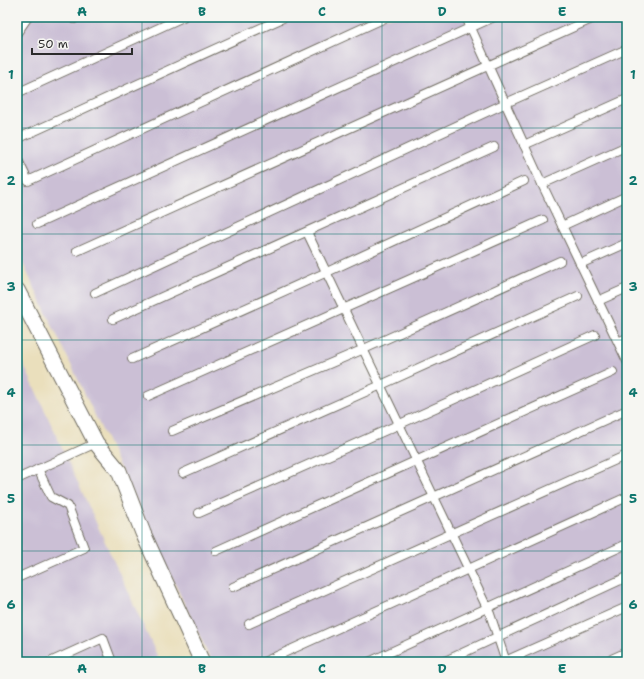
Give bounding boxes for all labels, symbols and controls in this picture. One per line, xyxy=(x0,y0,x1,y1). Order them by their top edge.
text: A xyxy=(77,3,87,20)
text: B xyxy=(198,3,206,20)
text: C xyxy=(318,3,326,20)
text: D xyxy=(437,3,447,20)
text: E xyxy=(558,3,567,20)
scale bar xyxy=(32,30,132,56)
text: 50 m xyxy=(38,36,68,52)
text: 1 xyxy=(8,66,14,83)
text: 1 xyxy=(630,66,636,83)
text: 2 xyxy=(6,172,16,189)
text: 2 xyxy=(628,172,638,189)
text: 3 xyxy=(6,278,16,295)
text: 3 xyxy=(628,278,638,295)
text: 4 xyxy=(6,384,16,401)
text: 4 xyxy=(628,384,638,401)
text: 5 xyxy=(7,490,15,507)
text: 5 xyxy=(629,490,637,507)
text: 6 xyxy=(6,596,16,613)
text: 6 xyxy=(628,596,638,613)
text: A xyxy=(77,660,87,677)
text: B xyxy=(198,660,206,677)
text: C xyxy=(318,660,326,677)
text: D xyxy=(437,660,447,677)
text: E xyxy=(558,660,567,677)

